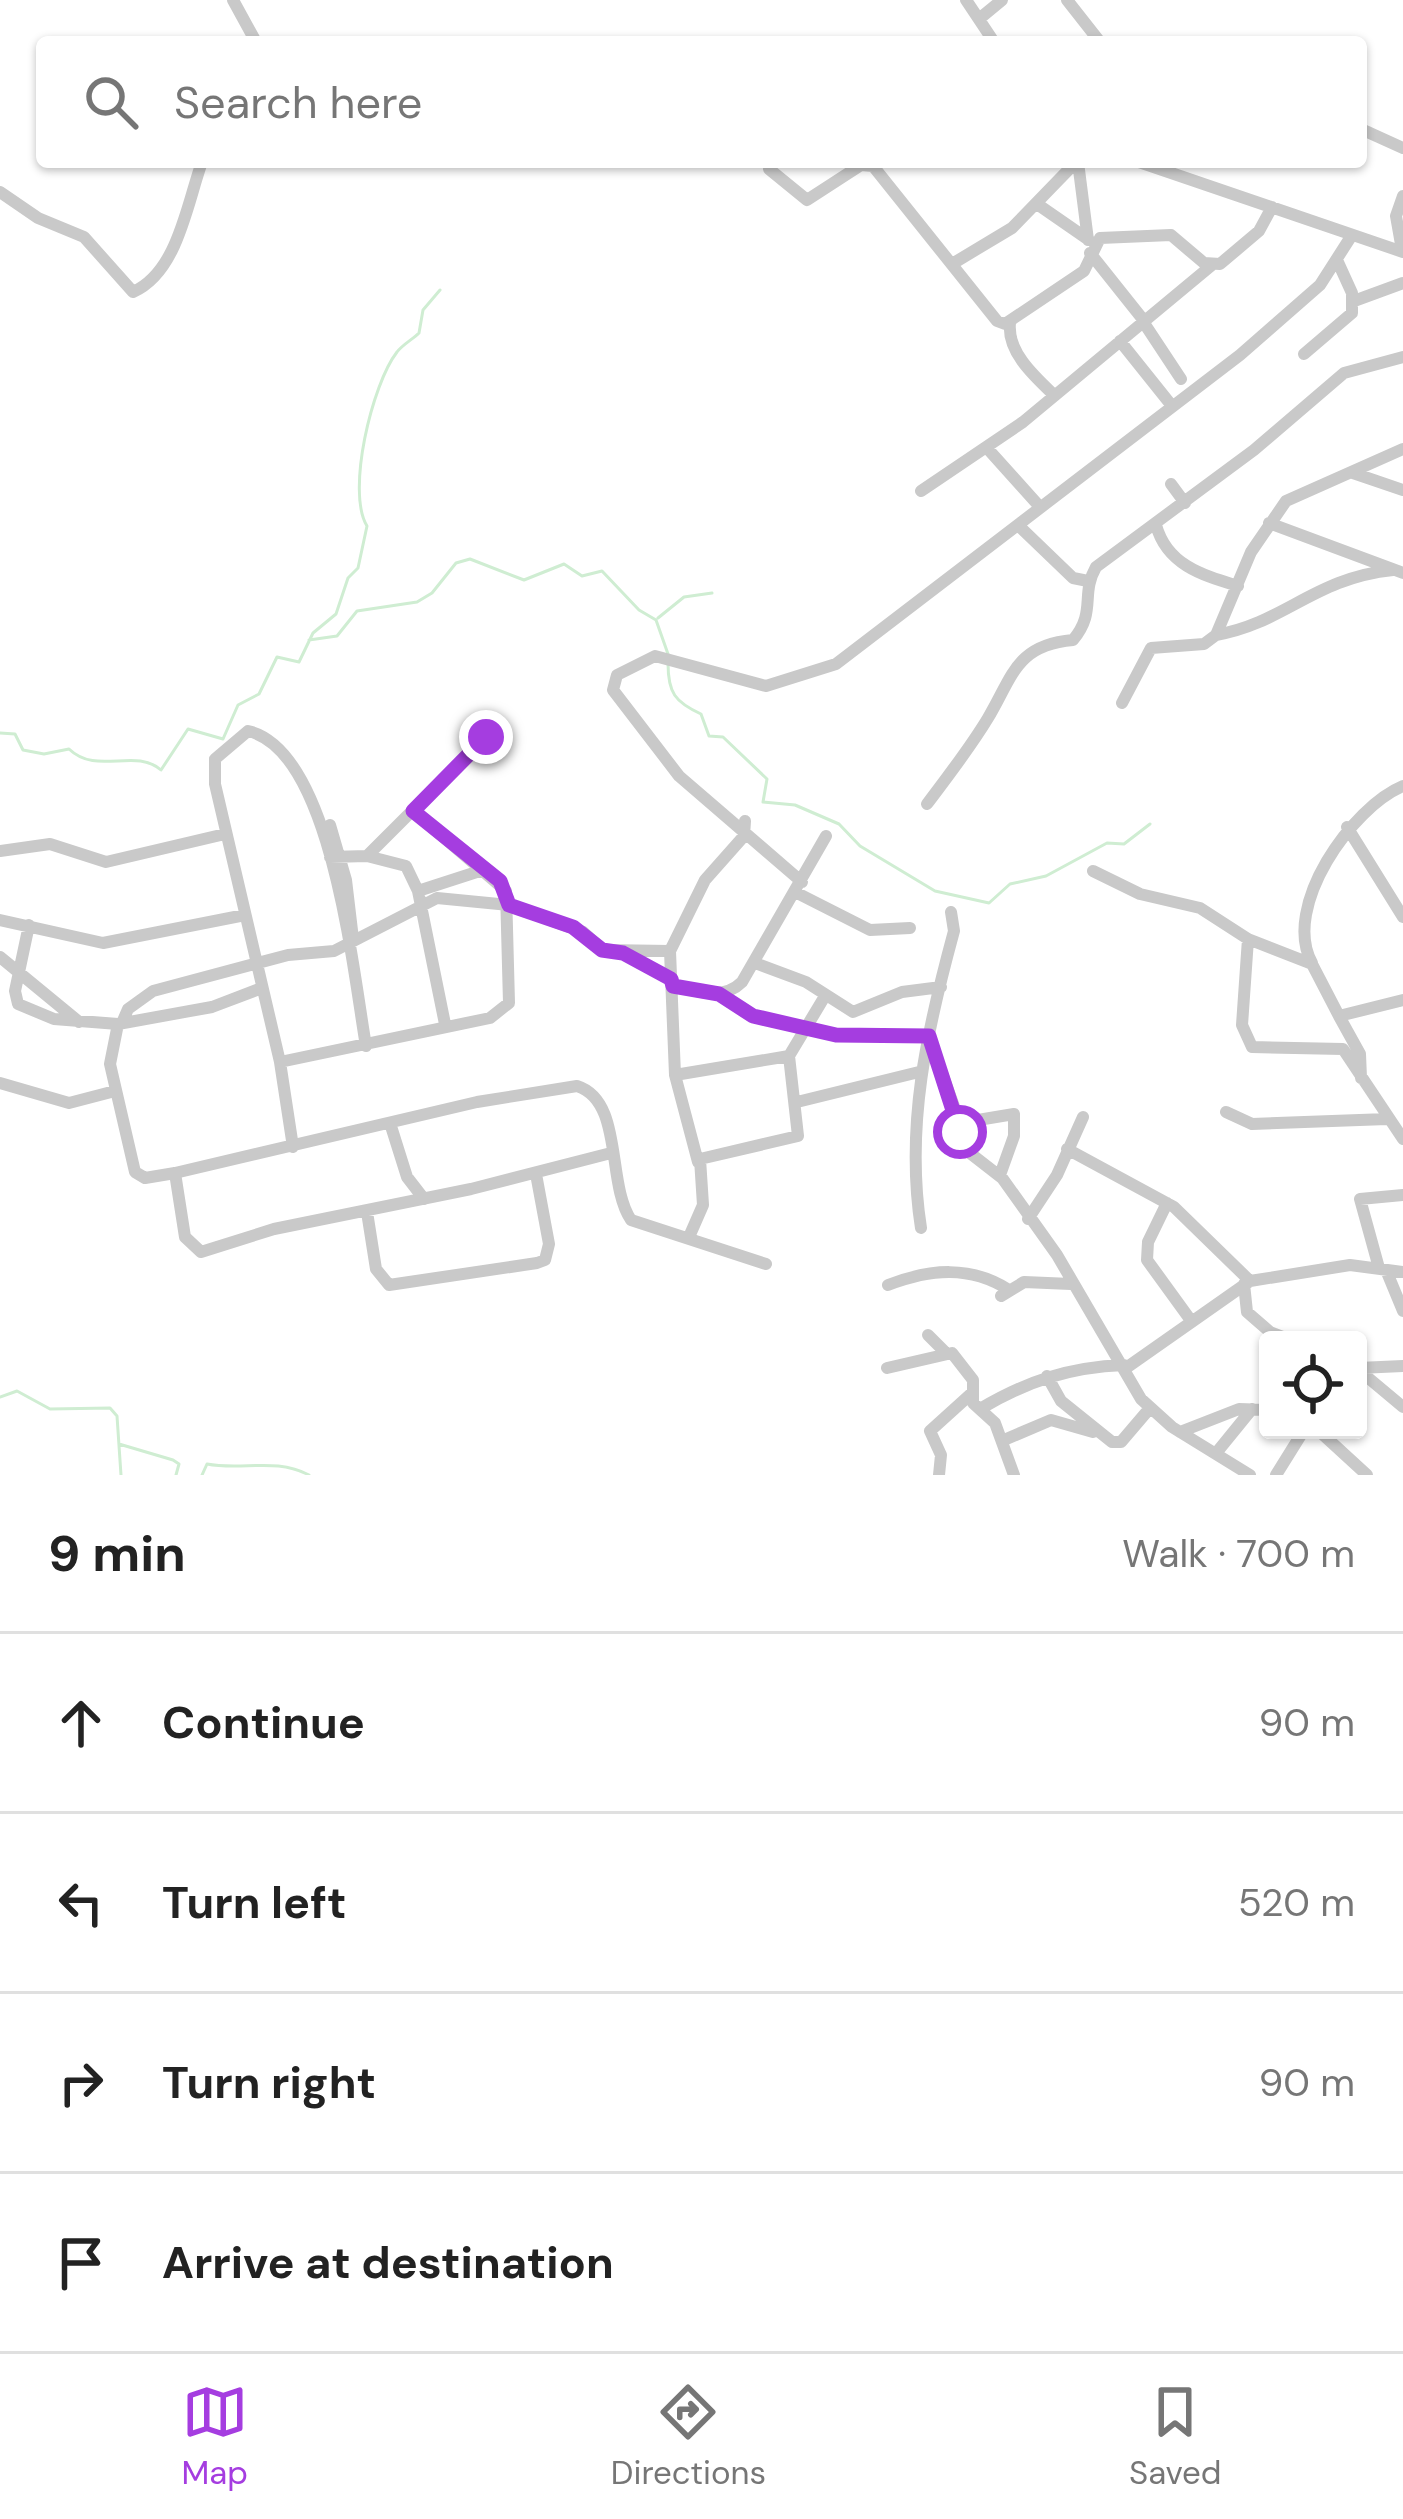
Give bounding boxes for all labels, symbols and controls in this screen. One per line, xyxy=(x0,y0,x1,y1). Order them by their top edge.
search box xyxy=(36,36,1367,168)
icon: search xyxy=(78,69,144,135)
text: Search here xyxy=(174,73,422,132)
route end xyxy=(459,710,513,764)
route start xyxy=(933,1105,987,1159)
map controls xyxy=(1259,1331,1367,1439)
button: locate xyxy=(1259,1331,1367,1439)
text: 9 min xyxy=(48,1520,186,1587)
text: Walk · 700 m xyxy=(1122,1528,1355,1579)
icon: ahead xyxy=(48,1690,114,1756)
text: Continue xyxy=(162,1693,365,1752)
text: 90 m xyxy=(1259,1697,1355,1748)
icon: left xyxy=(48,1870,114,1936)
text: Turn left xyxy=(162,1873,346,1932)
text: 520 m xyxy=(1238,1877,1355,1928)
icon: right xyxy=(48,2050,114,2116)
text: Turn right xyxy=(162,2053,376,2112)
text: 90 m xyxy=(1259,2057,1355,2108)
icon: arrive xyxy=(48,2230,114,2296)
text: Arrive at destination xyxy=(162,2233,614,2292)
tab: Map xyxy=(181,2379,248,2494)
tab: Directions xyxy=(611,2379,766,2494)
tab: Saved xyxy=(1129,2379,1222,2494)

